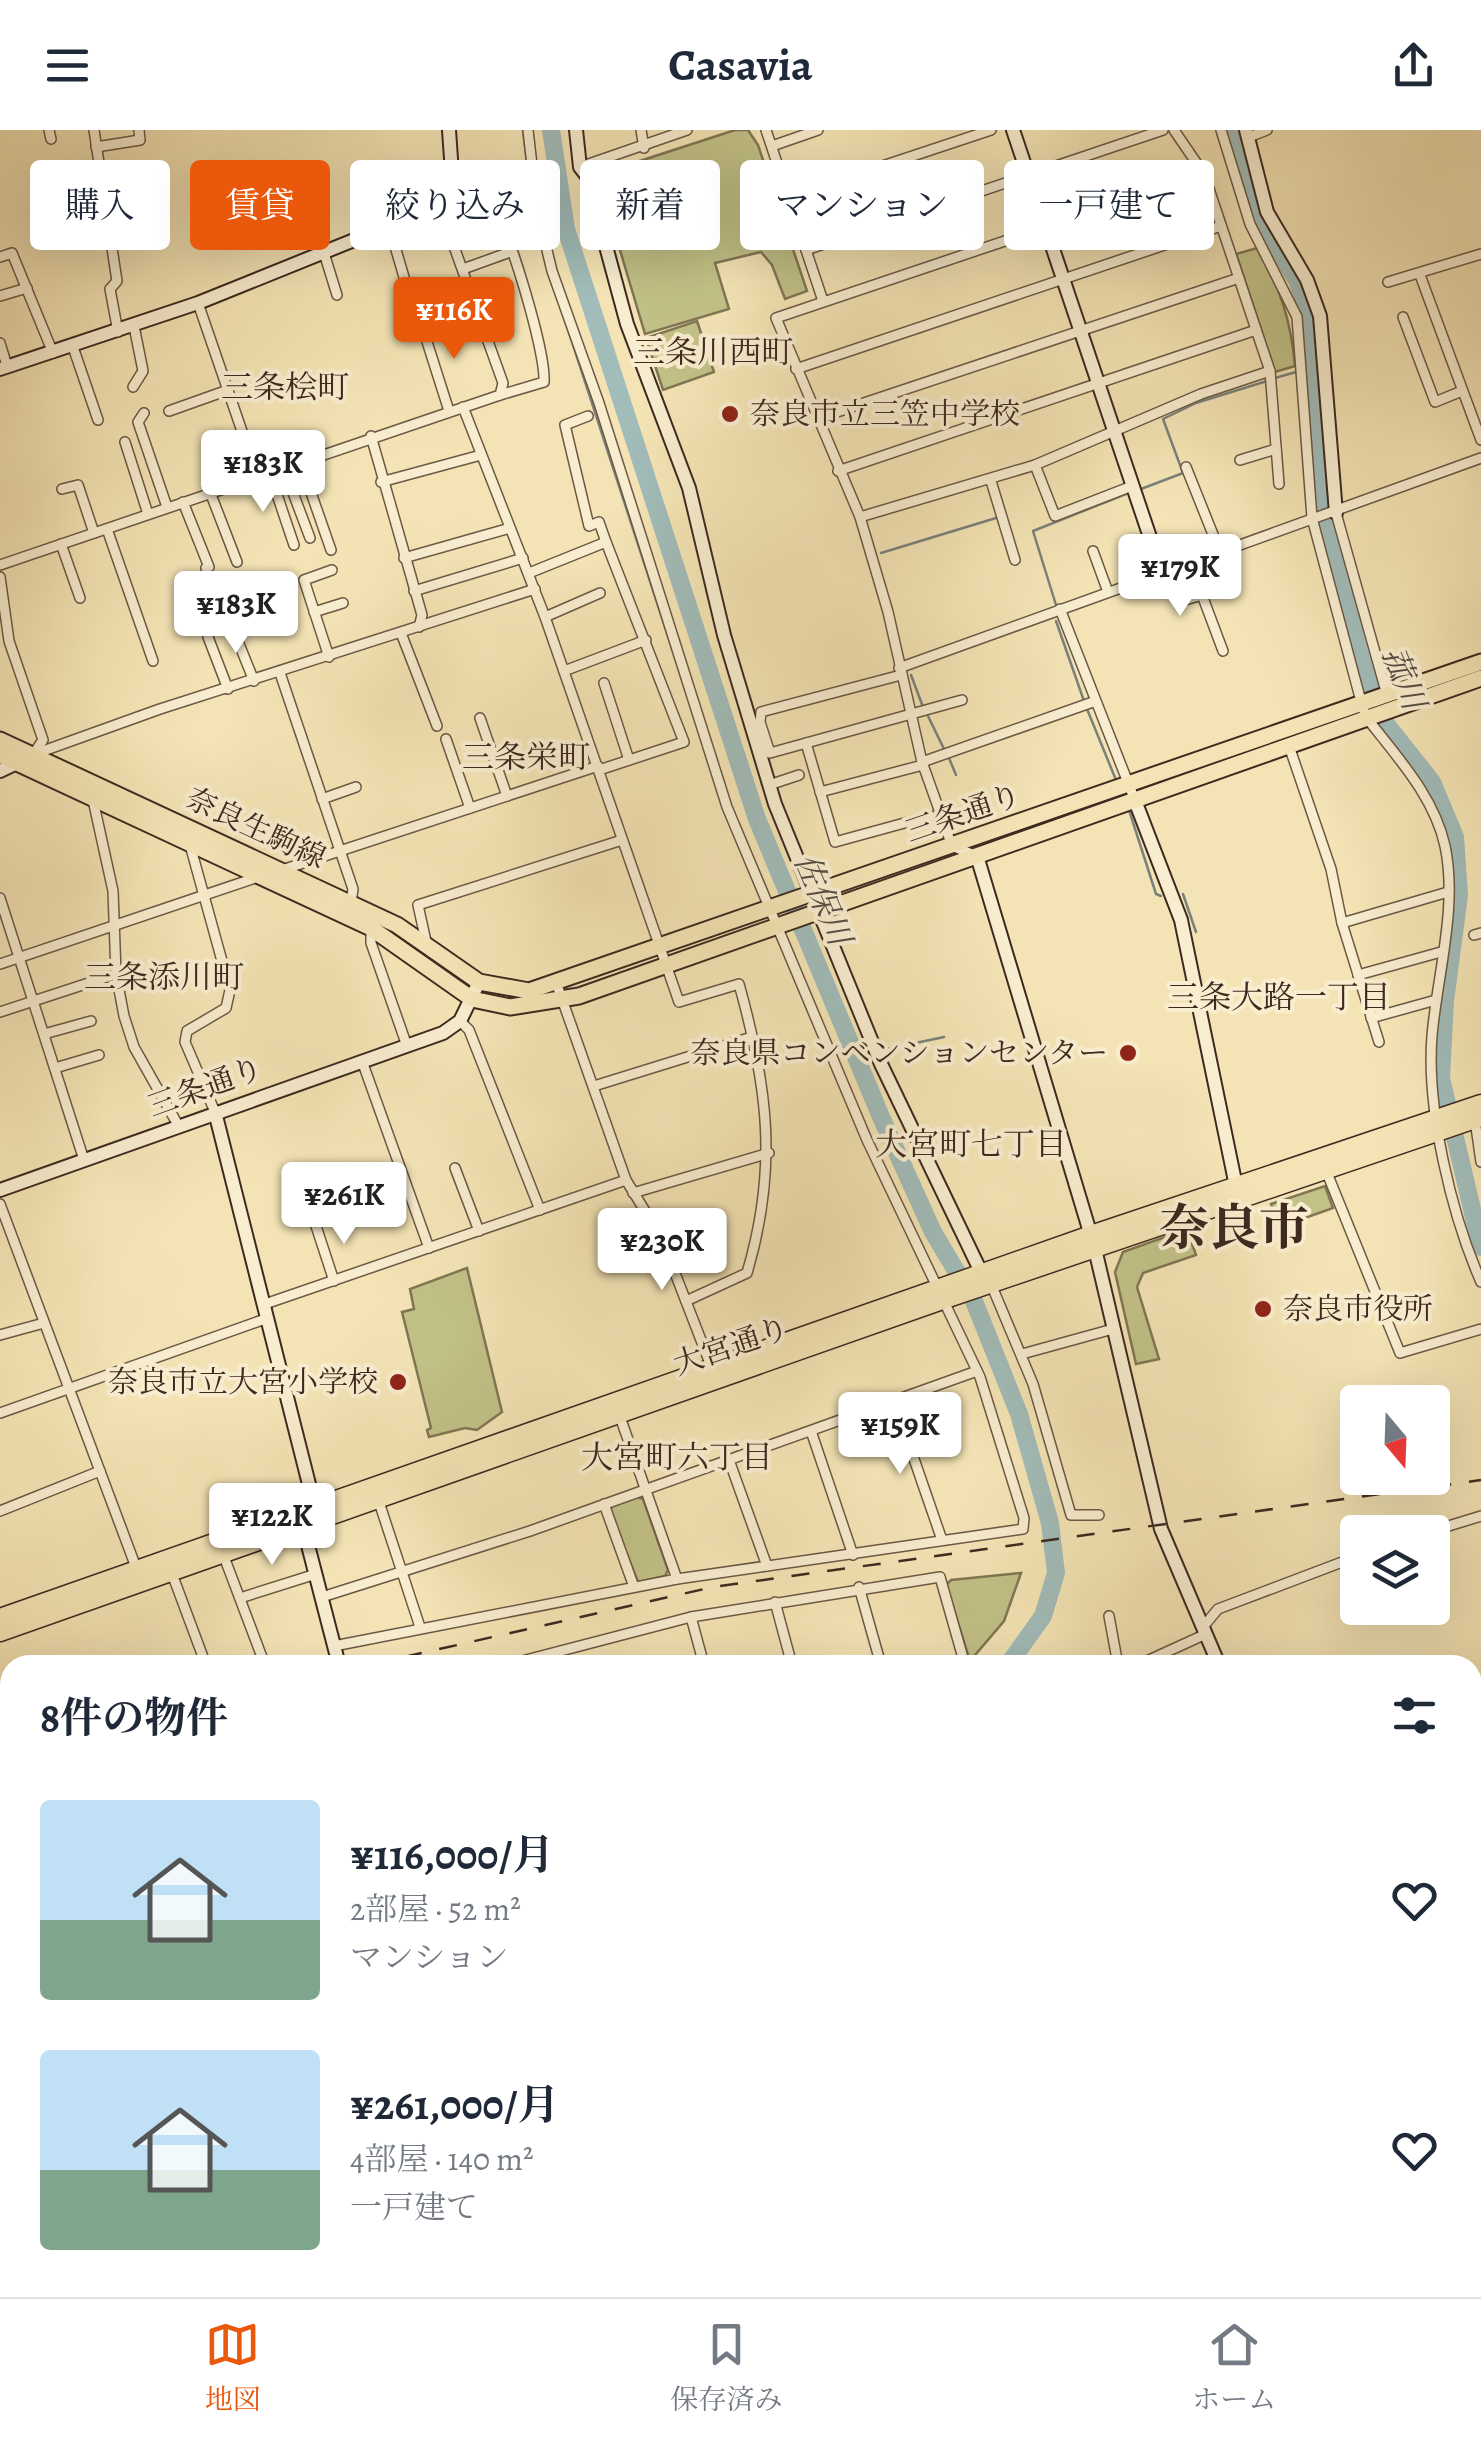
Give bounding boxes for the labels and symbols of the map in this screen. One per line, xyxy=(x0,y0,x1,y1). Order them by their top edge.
pin: ¥116K xyxy=(384,277,524,362)
district label: 三条川西町 xyxy=(633,330,793,374)
district label: 三条桧町 xyxy=(221,365,349,409)
place label: 奈良市立三笠中学校 xyxy=(750,394,1020,434)
marker: 奈良市立三笠中学校 xyxy=(719,403,741,425)
pin: ¥183K xyxy=(193,430,333,515)
pin: ¥179K xyxy=(1110,534,1250,619)
pin: ¥183K xyxy=(166,571,306,656)
water label: 菰川 xyxy=(1372,640,1438,719)
district label: 三条栄町 xyxy=(462,735,590,779)
street label: 三条通り xyxy=(900,775,1026,851)
street label: 奈良生駒線 xyxy=(180,778,332,878)
water label: 佐保川 xyxy=(784,846,863,955)
district label: 三条添川町 xyxy=(84,955,244,999)
district label: 三条大路一丁目 xyxy=(1167,975,1391,1019)
place label: 奈良県コンベンションセンター xyxy=(691,1033,1108,1073)
marker: 奈良県コンベンションセンター xyxy=(1117,1042,1139,1064)
street label: 三条通り xyxy=(142,1048,268,1126)
district label: 大宮町七丁目 xyxy=(875,1122,1067,1166)
pin: ¥261K xyxy=(274,1162,414,1247)
district label: 奈良市 xyxy=(1159,1194,1309,1262)
pin: ¥230K xyxy=(592,1208,732,1293)
place label: 奈良市役所 xyxy=(1283,1289,1433,1329)
marker: 奈良市役所 xyxy=(1252,1298,1274,1320)
street label: 大宮通り xyxy=(668,1308,794,1384)
place label: 奈良市立大宮小学校 xyxy=(108,1362,378,1402)
marker: 奈良市立大宮小学校 xyxy=(387,1371,409,1393)
north arrow xyxy=(1340,1385,1450,1495)
pin: ¥159K xyxy=(830,1392,970,1477)
district label: 大宮町六丁目 xyxy=(581,1435,773,1479)
pin: ¥122K xyxy=(202,1483,342,1568)

